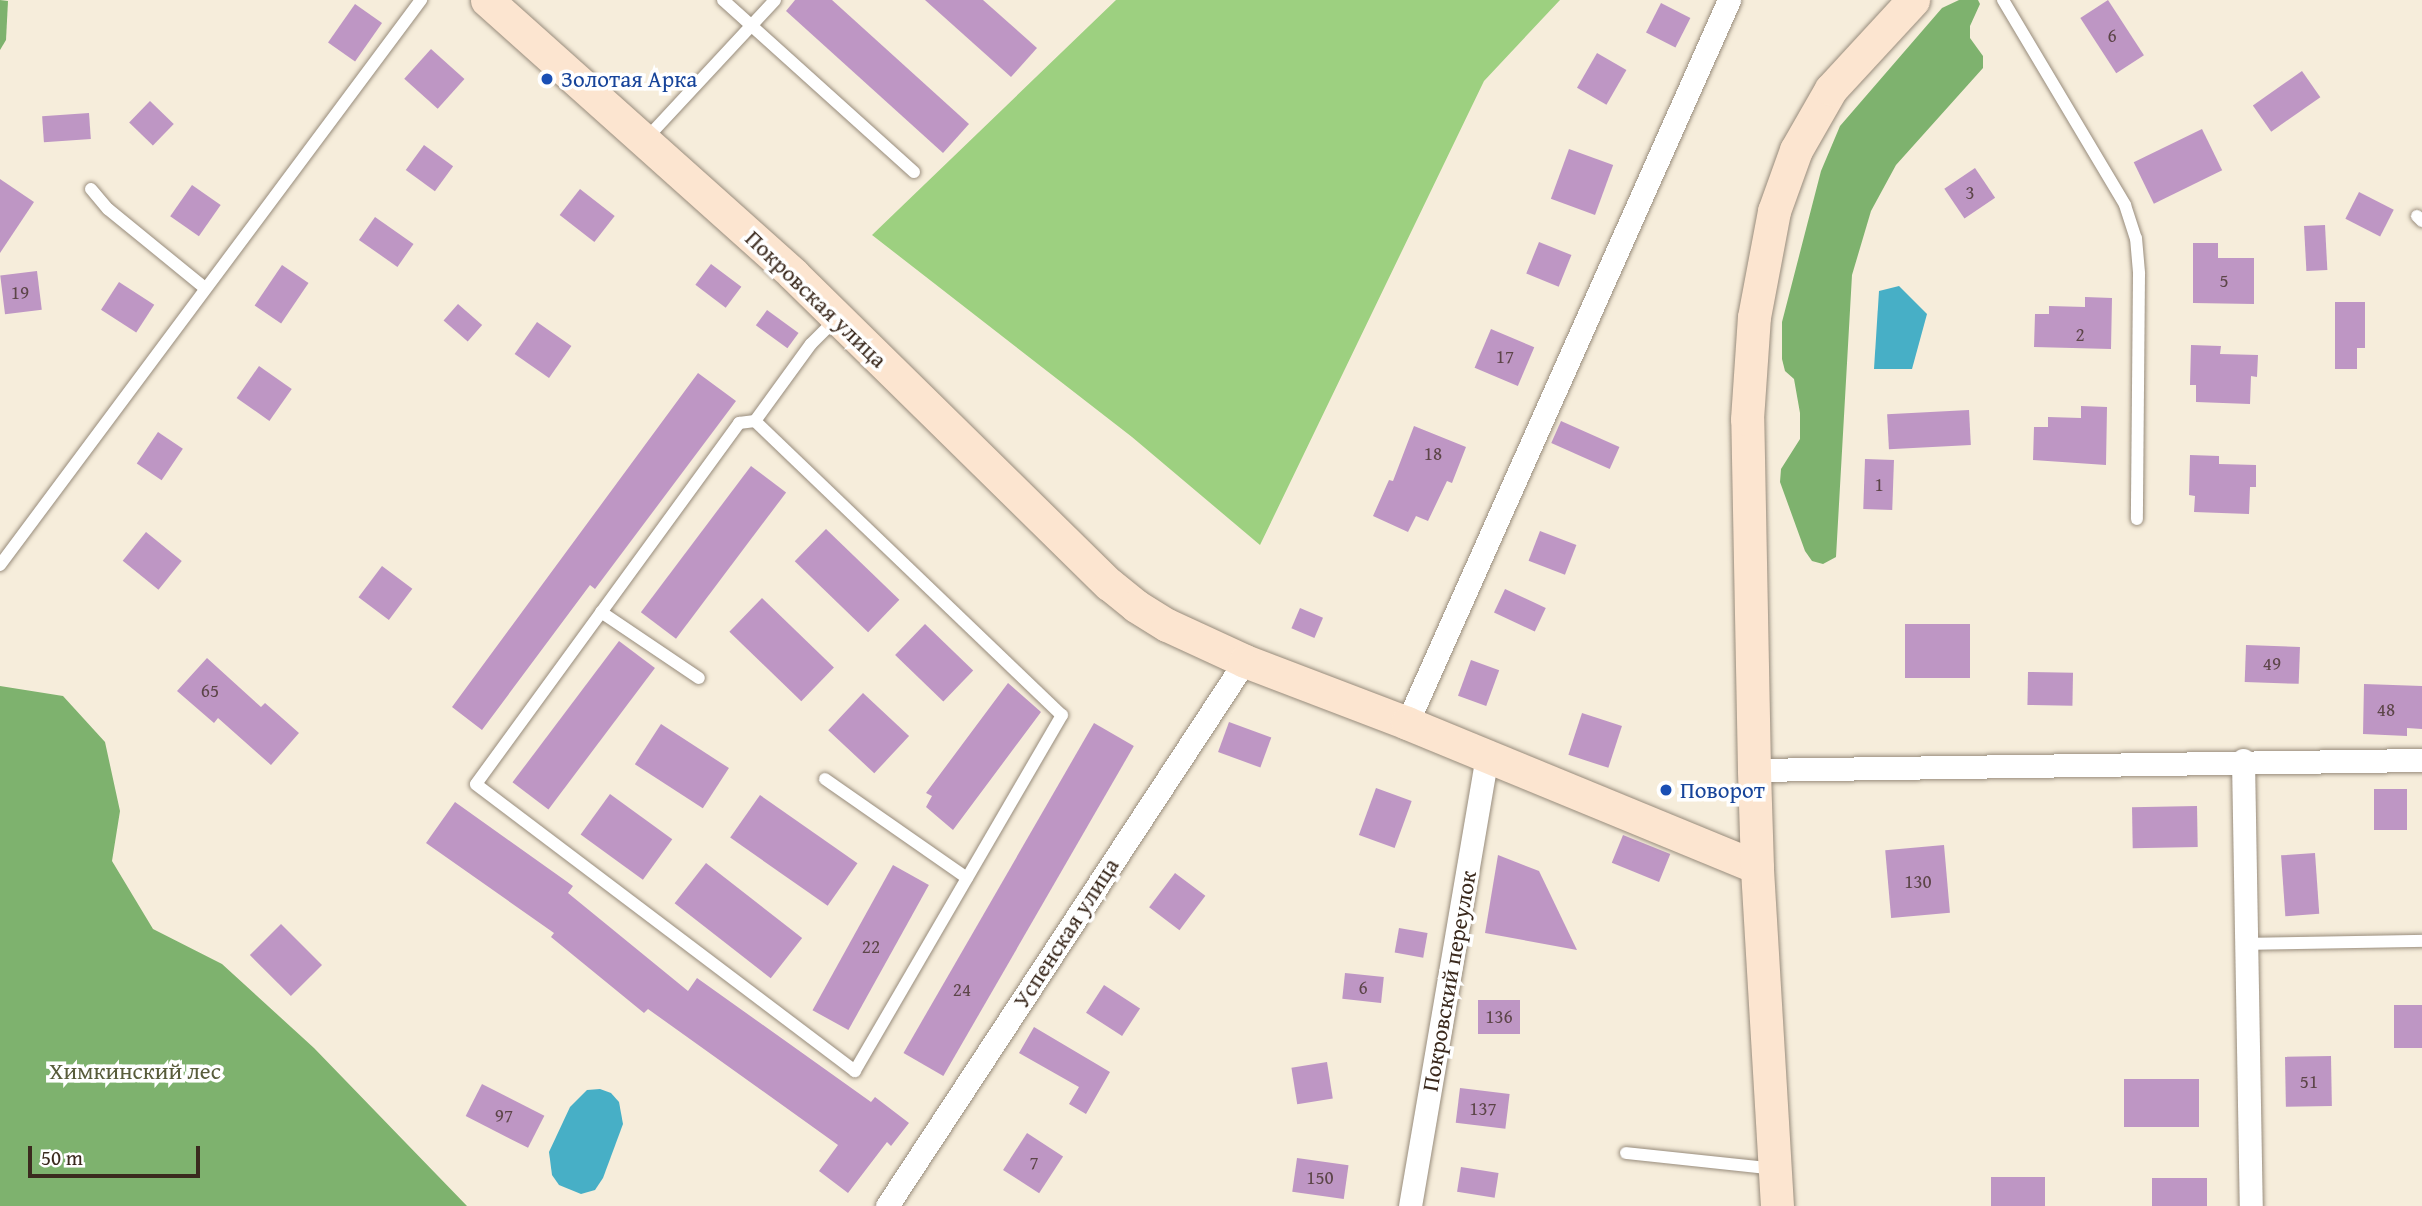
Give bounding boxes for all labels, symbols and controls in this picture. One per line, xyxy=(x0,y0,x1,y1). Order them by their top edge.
house number: 6 xyxy=(2107,25,2117,47)
place label: Золотая Арка xyxy=(561,65,697,93)
marker: Золотая Арка xyxy=(539,71,555,87)
house number: 3 xyxy=(1965,182,1975,204)
street label: Покровская улица xyxy=(740,224,892,374)
house number: 5 xyxy=(2219,270,2229,292)
house number: 19 xyxy=(11,282,29,304)
house number: 2 xyxy=(2075,324,2085,346)
house number: 17 xyxy=(1496,346,1514,368)
house number: 18 xyxy=(1424,443,1442,465)
house number: 1 xyxy=(1874,474,1884,496)
house number: 49 xyxy=(2263,653,2281,675)
house number: 65 xyxy=(201,680,219,702)
house number: 48 xyxy=(2377,699,2395,721)
place label: Поворот xyxy=(1680,776,1765,804)
marker: Поворот xyxy=(1658,782,1674,798)
street label: Успенская улица xyxy=(1007,853,1125,1013)
street label: Покровский переулок xyxy=(1416,868,1482,1094)
house number: 130 xyxy=(1904,871,1932,893)
house number: 22 xyxy=(862,936,880,958)
house number: 6 xyxy=(1358,977,1368,999)
house number: 24 xyxy=(953,979,971,1001)
house number: 136 xyxy=(1485,1006,1513,1028)
park label: Химкинский лес xyxy=(49,1057,221,1085)
house number: 51 xyxy=(2300,1071,2318,1093)
house number: 137 xyxy=(1469,1098,1497,1120)
house number: 97 xyxy=(495,1105,513,1127)
scale bar xyxy=(32,1132,203,1176)
text: 50 m xyxy=(41,1142,83,1173)
house number: 7 xyxy=(1029,1152,1039,1174)
house number: 150 xyxy=(1306,1167,1334,1189)

